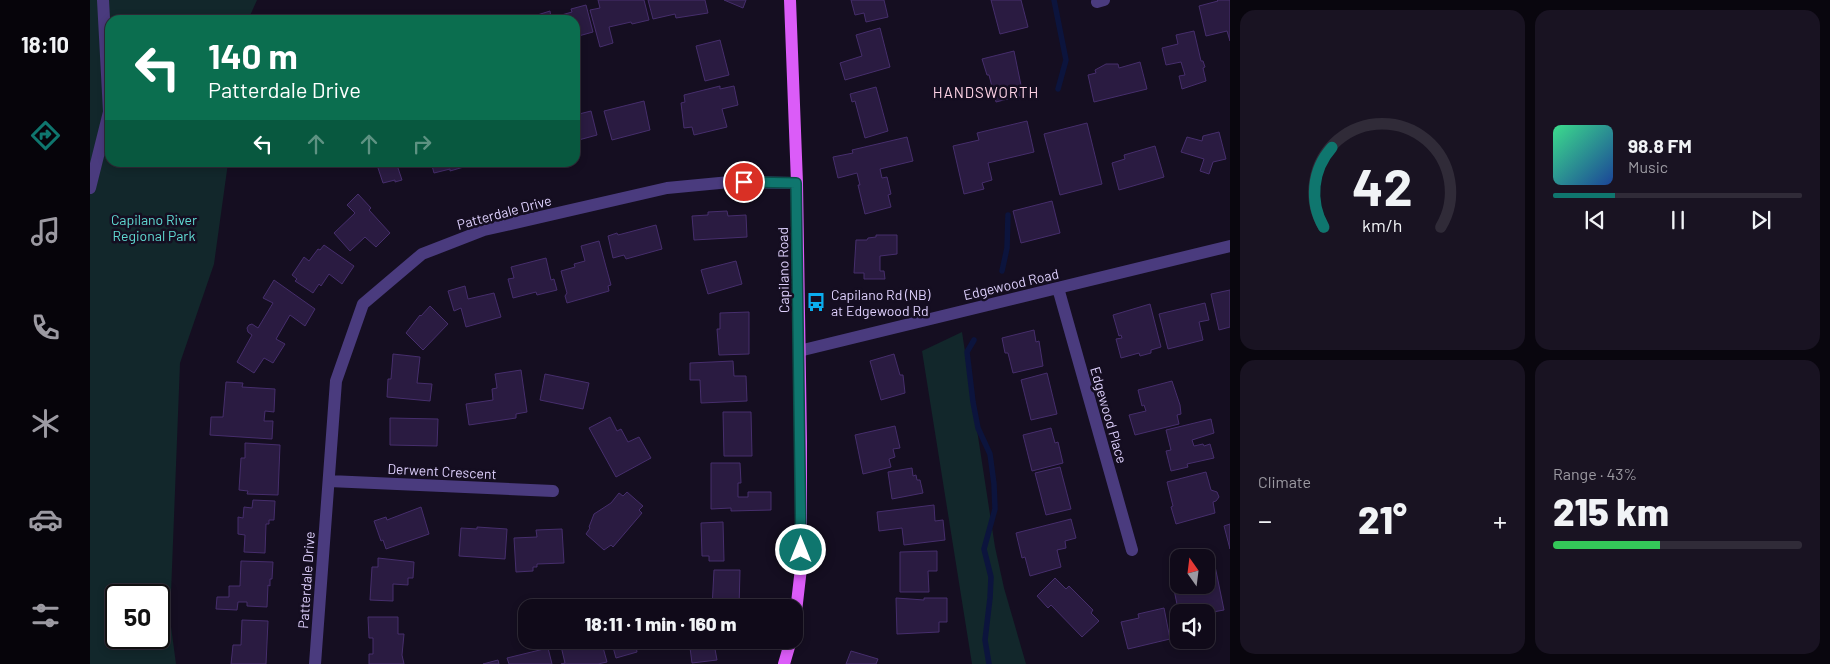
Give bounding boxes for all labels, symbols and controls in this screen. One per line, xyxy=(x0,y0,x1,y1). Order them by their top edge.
text: 18:10 xyxy=(21,31,69,57)
text: 140 m xyxy=(208,34,298,76)
icon: left xyxy=(125,35,190,100)
text: Patterdale Drive xyxy=(208,76,361,102)
district label: HANDSWORTH xyxy=(933,83,1039,101)
icon: directions xyxy=(28,118,63,153)
icon: left xyxy=(249,130,277,158)
icon: ahead xyxy=(302,130,330,158)
icon: ahead xyxy=(355,130,383,158)
icon: right xyxy=(408,130,436,158)
text: 98.8 FM xyxy=(1628,134,1692,157)
text: 42 xyxy=(1352,154,1413,216)
text: Music xyxy=(1628,157,1668,176)
pin xyxy=(723,161,765,203)
icon: arrive xyxy=(730,168,758,196)
street label: Patterdale Drive xyxy=(455,191,553,233)
icon: previous xyxy=(1581,206,1609,234)
icon: pause xyxy=(1664,206,1692,234)
icon: next xyxy=(1747,206,1775,234)
park label: Capilano River Regional Park xyxy=(111,211,197,244)
icon: music xyxy=(28,214,63,249)
text: km/h xyxy=(1362,214,1403,236)
street label: Capilano Road xyxy=(774,227,792,313)
street label: Edgewood Road xyxy=(962,265,1060,303)
place label: Capilano Rd (NB) at Edgewood Rd xyxy=(831,286,931,319)
bus stop icon: Capilano Rd (NB) at Edgewood Rd xyxy=(805,291,827,313)
icon: phone xyxy=(28,310,63,345)
street label: Edgewood Place xyxy=(1087,365,1131,465)
icon: climate xyxy=(28,406,63,441)
street label: Derwent Crescent xyxy=(387,460,497,482)
text: Range · 43% xyxy=(1553,464,1637,483)
text: Climate xyxy=(1258,472,1311,491)
text: 215 km xyxy=(1553,488,1669,534)
text: 21° xyxy=(1358,496,1407,542)
icon: car xyxy=(28,502,63,537)
text: − xyxy=(1258,503,1272,537)
text: + xyxy=(1493,503,1507,537)
position arrow xyxy=(774,523,826,575)
street label: Patterdale Drive xyxy=(294,531,318,629)
north arrow xyxy=(1170,549,1215,594)
map controls xyxy=(1170,549,1215,649)
speed limit sign: 50 xyxy=(105,584,170,649)
icon: filters xyxy=(28,598,63,633)
button: sound xyxy=(1170,604,1215,649)
text: 18:11 · 1 min · 160 m xyxy=(585,612,736,635)

